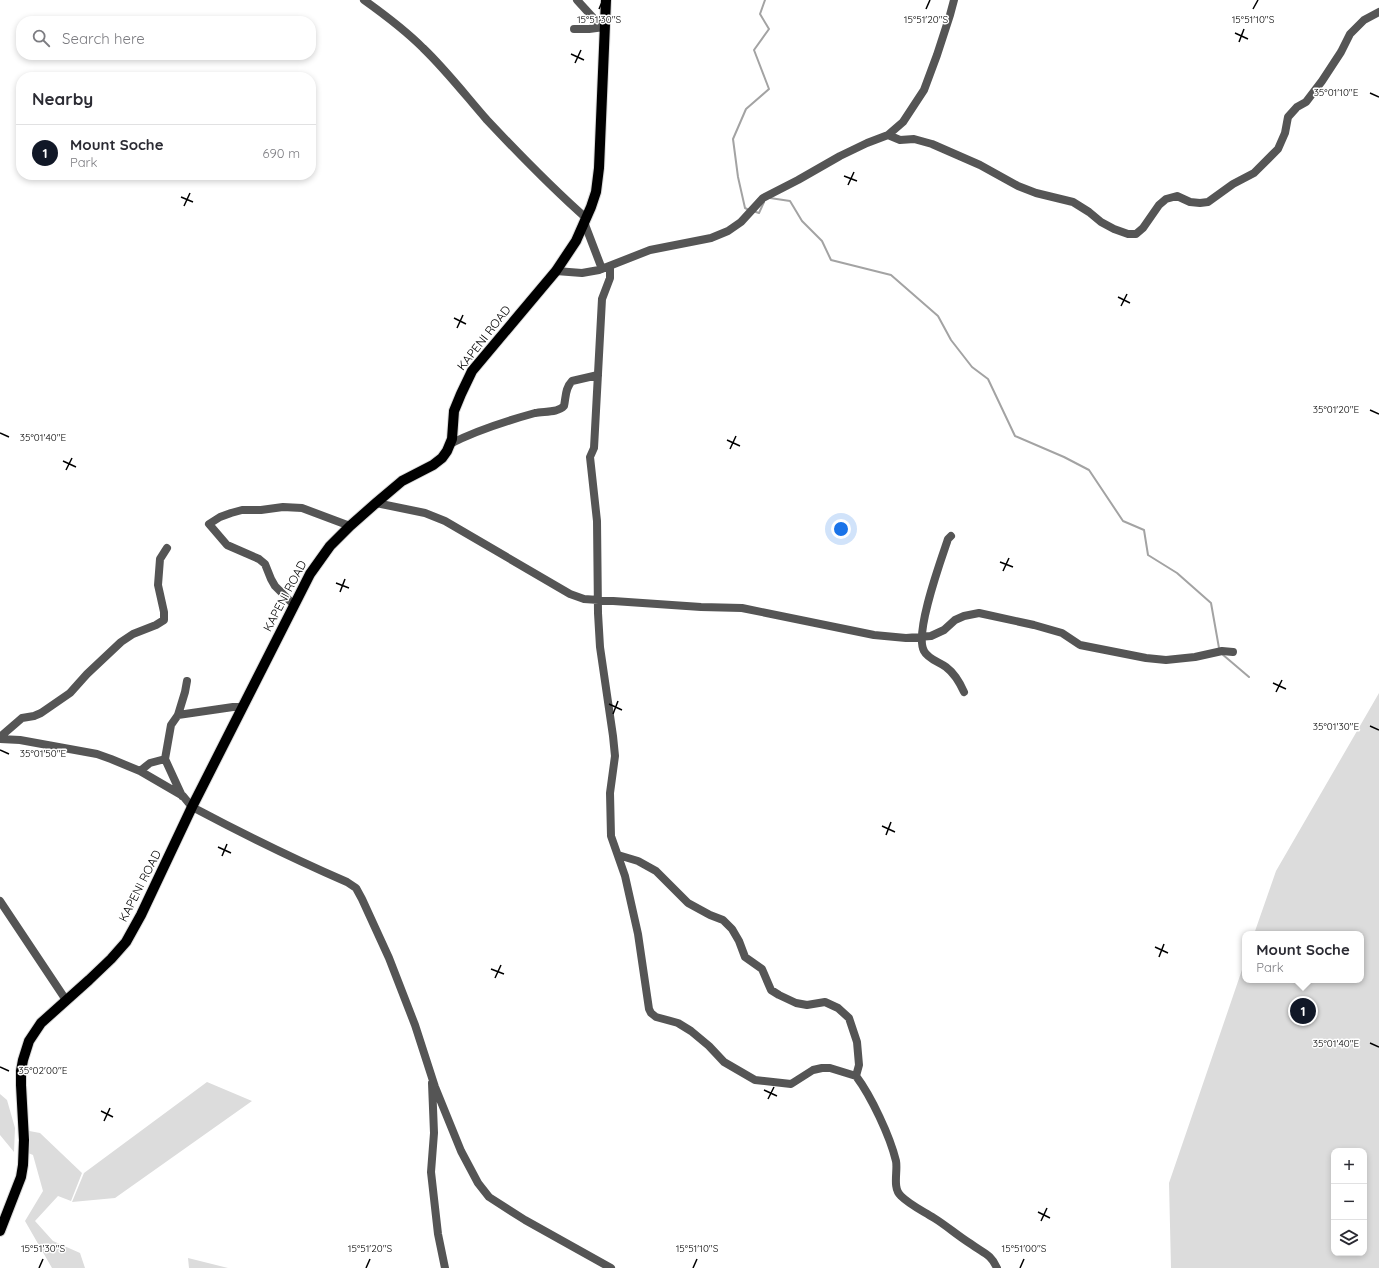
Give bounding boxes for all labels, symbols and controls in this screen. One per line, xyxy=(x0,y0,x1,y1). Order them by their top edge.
text: 15°51'30"S xyxy=(577,13,621,26)
text: 15°51'20"S xyxy=(904,13,949,26)
text: 15°51'10"S xyxy=(1232,13,1275,26)
search box xyxy=(16,16,316,60)
icon: search xyxy=(30,27,52,49)
text: Search here xyxy=(62,29,145,48)
text: 35°01'10"E xyxy=(1314,86,1359,99)
text: Nearby xyxy=(32,88,93,109)
text: Mount Soche xyxy=(70,135,163,154)
text: 1 xyxy=(42,145,48,161)
text: 690 m xyxy=(263,145,300,161)
text: Park xyxy=(70,154,98,170)
street label: KAPENI ROAD xyxy=(454,302,514,373)
text: 35°01'20"E xyxy=(1313,403,1360,416)
text: 35°01'40"E xyxy=(20,431,66,444)
your location xyxy=(831,519,851,539)
street label: KAPENI ROAD xyxy=(260,557,310,634)
text: 35°01'30"E xyxy=(1313,720,1359,733)
text: 35°01'50"E xyxy=(20,747,67,760)
street label: KAPENI ROAD xyxy=(115,847,164,924)
popup xyxy=(1242,931,1364,983)
text: Mount Soche xyxy=(1256,940,1350,959)
text: Park xyxy=(1256,959,1284,975)
pin: 1 xyxy=(1290,996,1316,1026)
text: 35°01'40"E xyxy=(1313,1037,1359,1050)
text: 35°02'00"E xyxy=(19,1064,68,1077)
map controls xyxy=(1331,1148,1367,1256)
button: + xyxy=(1331,1148,1367,1184)
button: − xyxy=(1331,1184,1367,1220)
button: layers xyxy=(1331,1220,1367,1256)
text: 15°51'30"S xyxy=(21,1242,65,1255)
text: 15°51'20"S xyxy=(348,1242,393,1255)
text: 15°51'10"S xyxy=(676,1242,719,1255)
text: 15°51'00"S xyxy=(1002,1242,1047,1255)

